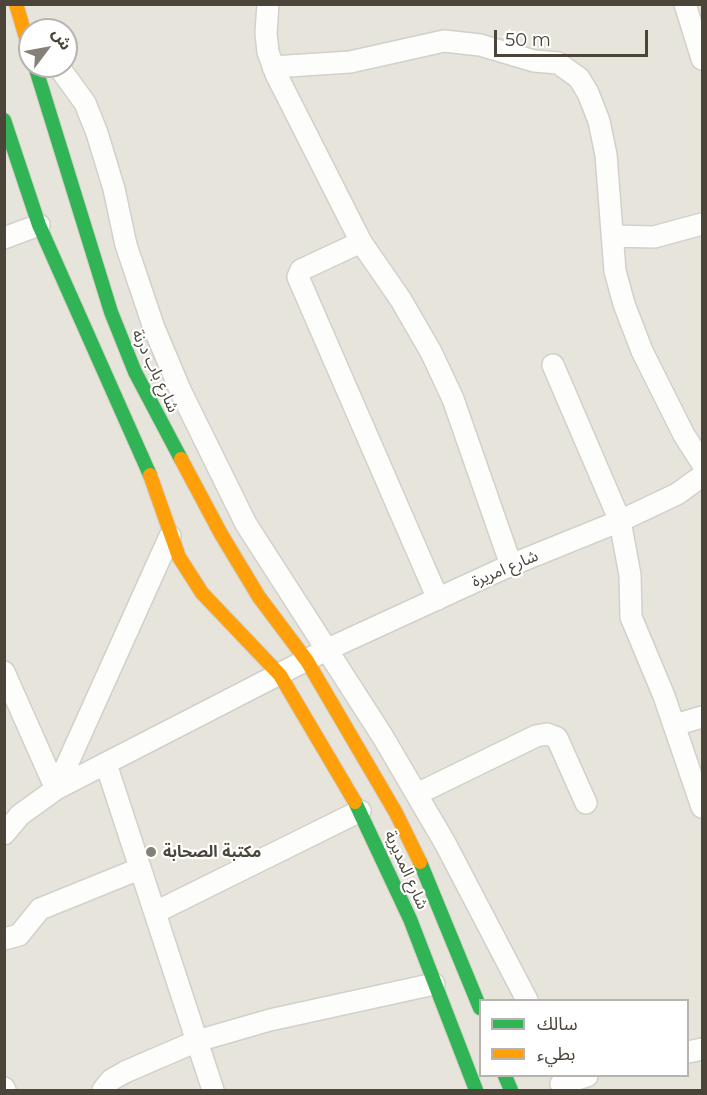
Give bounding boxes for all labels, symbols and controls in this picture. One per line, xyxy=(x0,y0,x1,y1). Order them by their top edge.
north arrow xyxy=(18,18,78,78)
scale bar xyxy=(497,18,652,56)
text: ش xyxy=(48,25,76,54)
text: 50 m xyxy=(505,29,551,51)
street label: شارع باب درنة xyxy=(127,326,183,416)
street label: شارع امريرة xyxy=(469,546,541,592)
street label: شارع المديرية xyxy=(380,828,432,912)
place label: مكتبة الصحابة xyxy=(163,842,261,862)
marker: مكتبة الصحابة xyxy=(144,845,158,859)
legend xyxy=(479,999,689,1077)
text: سالك xyxy=(537,1013,578,1035)
text: بطيء xyxy=(537,1043,575,1065)

